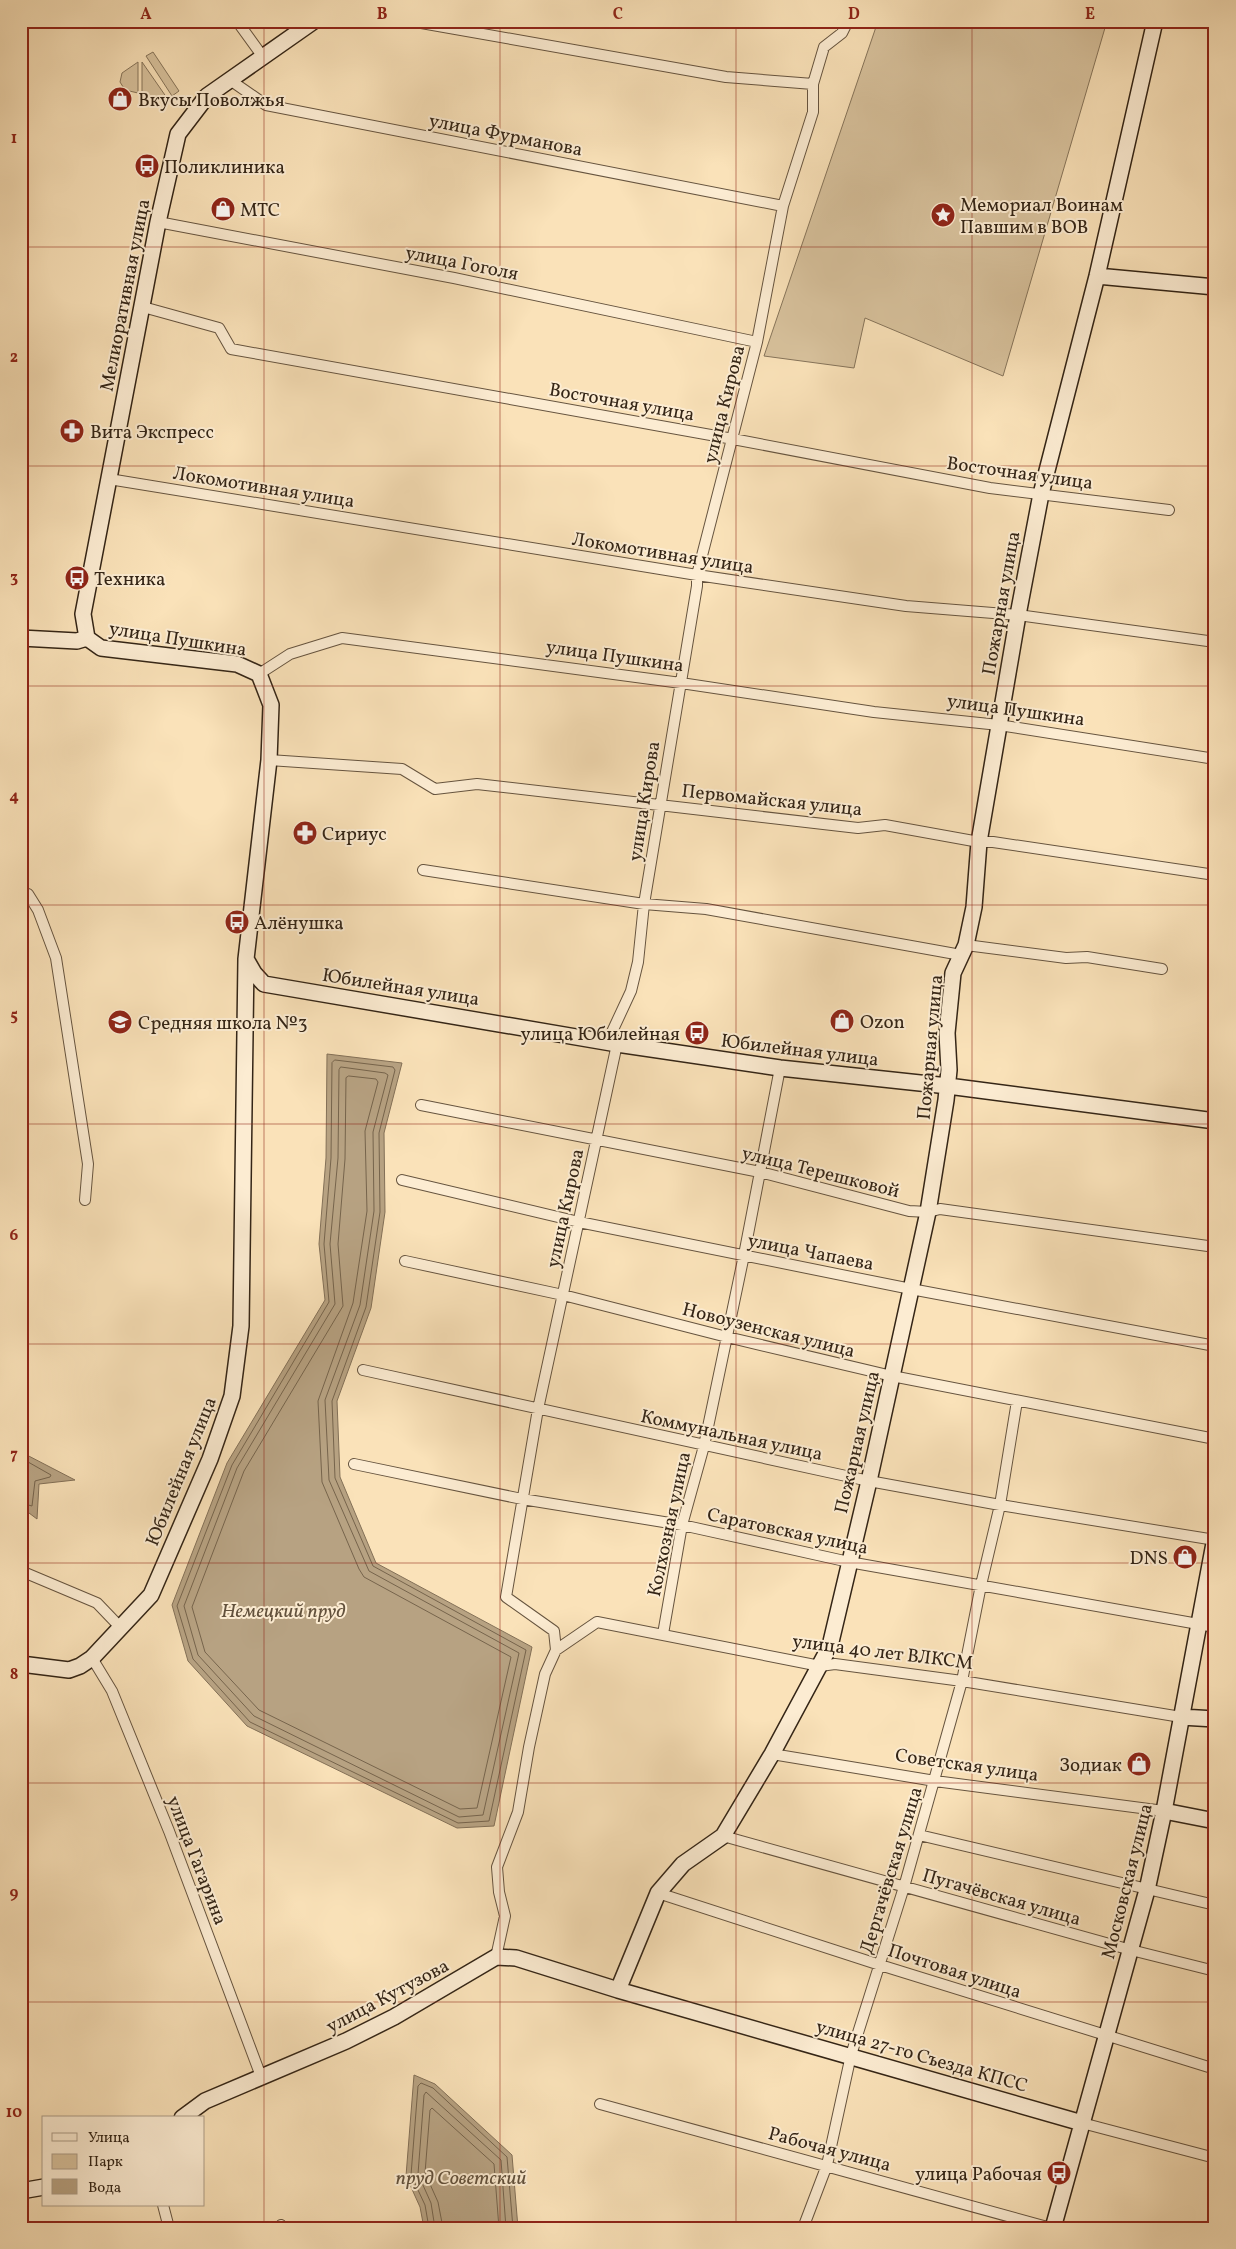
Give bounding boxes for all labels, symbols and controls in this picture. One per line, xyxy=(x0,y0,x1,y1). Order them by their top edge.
text: A xyxy=(140,4,152,26)
text: B xyxy=(377,4,388,26)
text: C xyxy=(613,4,623,26)
text: D xyxy=(848,4,860,26)
text: E xyxy=(1085,4,1095,26)
shop icon: Вкусы Поволжья xyxy=(107,86,133,112)
place label: Вкусы Поволжья xyxy=(138,88,285,114)
street label: улица Фурманова xyxy=(427,108,585,164)
text: 1 xyxy=(11,128,17,150)
bus stop icon: Поликлиника xyxy=(134,153,160,179)
place label: Поликлиника xyxy=(164,155,285,181)
place label: Мемориал Воинам Павшим в ВОВ xyxy=(960,193,1123,241)
shop icon: МТС xyxy=(210,196,236,222)
street label: Мелиоративная улица xyxy=(95,197,157,394)
place label: МТС xyxy=(240,198,280,224)
place icon: Мемориал Воинам Павшим в ВОВ xyxy=(930,202,956,228)
street label: улица Гоголя xyxy=(403,240,520,288)
street label: улица Кирова xyxy=(698,343,752,466)
text: 2 xyxy=(10,347,18,369)
street label: Восточная улица xyxy=(547,377,697,429)
pharmacy icon: Вита Экспресс xyxy=(59,418,85,444)
place label: Вита Экспресс xyxy=(90,420,214,446)
street label: Восточная улица xyxy=(945,451,1095,497)
street label: Локомотивная улица xyxy=(171,461,356,515)
street label: Локомотивная улица xyxy=(570,527,755,581)
street label: Пожарная улица xyxy=(977,529,1027,677)
bus stop icon: Техника xyxy=(64,565,90,591)
text: 3 xyxy=(10,567,18,589)
place label: Техника xyxy=(94,567,165,593)
street label: улица Пушкина xyxy=(107,616,248,664)
street label: улица Пушкина xyxy=(544,634,685,680)
street label: улица Пушкина xyxy=(945,688,1086,734)
street label: улица Кирова xyxy=(623,739,667,863)
street label: Первомайская улица xyxy=(680,779,863,823)
text: 4 xyxy=(9,786,19,808)
pharmacy icon: Сириус xyxy=(292,820,318,846)
place label: Сириус xyxy=(322,822,387,848)
bus stop icon: Алёнушка xyxy=(224,909,250,935)
place label: Алёнушка xyxy=(254,911,344,937)
street label: Юбилейная улица xyxy=(320,963,481,1013)
street label: Пожарная улица xyxy=(912,973,950,1121)
text: 5 xyxy=(10,1005,18,1027)
shop icon: Ozon xyxy=(829,1008,855,1034)
school or university icon: Средняя школа №3 xyxy=(107,1009,133,1035)
place label: Ozon xyxy=(860,1010,905,1036)
place label: Средняя школа №3 xyxy=(138,1011,308,1037)
bus stop icon: улица Юбилейная xyxy=(684,1020,710,1046)
place label: улица Юбилейная xyxy=(521,1022,680,1048)
street label: Юбилейная улица xyxy=(719,1028,880,1074)
street label: улица Терешковой xyxy=(739,1141,902,1205)
street label: улица Кирова xyxy=(541,1146,591,1270)
text: 6 xyxy=(10,1225,19,1247)
street label: улица Чапаева xyxy=(745,1228,876,1278)
street label: Новоузенская улица xyxy=(679,1297,858,1365)
street label: Пожарная улица xyxy=(829,1369,887,1516)
street label: Юбилейная улица xyxy=(140,1393,224,1550)
street label: Коммунальная улица xyxy=(638,1404,825,1468)
text: 7 xyxy=(10,1444,18,1466)
street label: Колхозная улица xyxy=(642,1450,698,1599)
street label: Саратовская улица xyxy=(705,1502,871,1562)
shop icon: DNS xyxy=(1172,1544,1198,1570)
place label: DNS xyxy=(1130,1546,1168,1572)
water label: Немецкий пруд xyxy=(221,1598,345,1626)
street label: улица 40 лет ВЛКСМ xyxy=(791,1629,975,1677)
text: 8 xyxy=(10,1664,18,1686)
street label: Советская улица xyxy=(893,1743,1040,1789)
shop icon: Зодиак xyxy=(1126,1751,1152,1777)
place label: Зодиак xyxy=(1059,1753,1122,1779)
street label: Дергачёвская улица xyxy=(854,1784,930,1957)
street label: улица Гагарина xyxy=(160,1792,233,1929)
street label: Московская улица xyxy=(1096,1801,1160,1962)
street label: Пугачёвская улица xyxy=(919,1863,1084,1933)
text: 9 xyxy=(10,1883,19,1905)
street label: Почтовая улица xyxy=(884,1938,1025,2006)
street label: улица Кутузова xyxy=(322,1953,454,2040)
street label: улица 27-го Съезда КПСС xyxy=(813,2014,1030,2100)
text: 10 xyxy=(6,2102,22,2124)
legend xyxy=(42,2116,205,2206)
street label: Рабочая улица xyxy=(765,2121,894,2179)
text: Улица xyxy=(88,2128,130,2149)
text: Парк xyxy=(88,2152,123,2173)
bus stop icon: улица Рабочая xyxy=(1046,2160,1072,2186)
place label: улица Рабочая xyxy=(915,2162,1042,2188)
water label: пруд Советский xyxy=(396,2165,526,2193)
text: Вода xyxy=(88,2178,121,2199)

